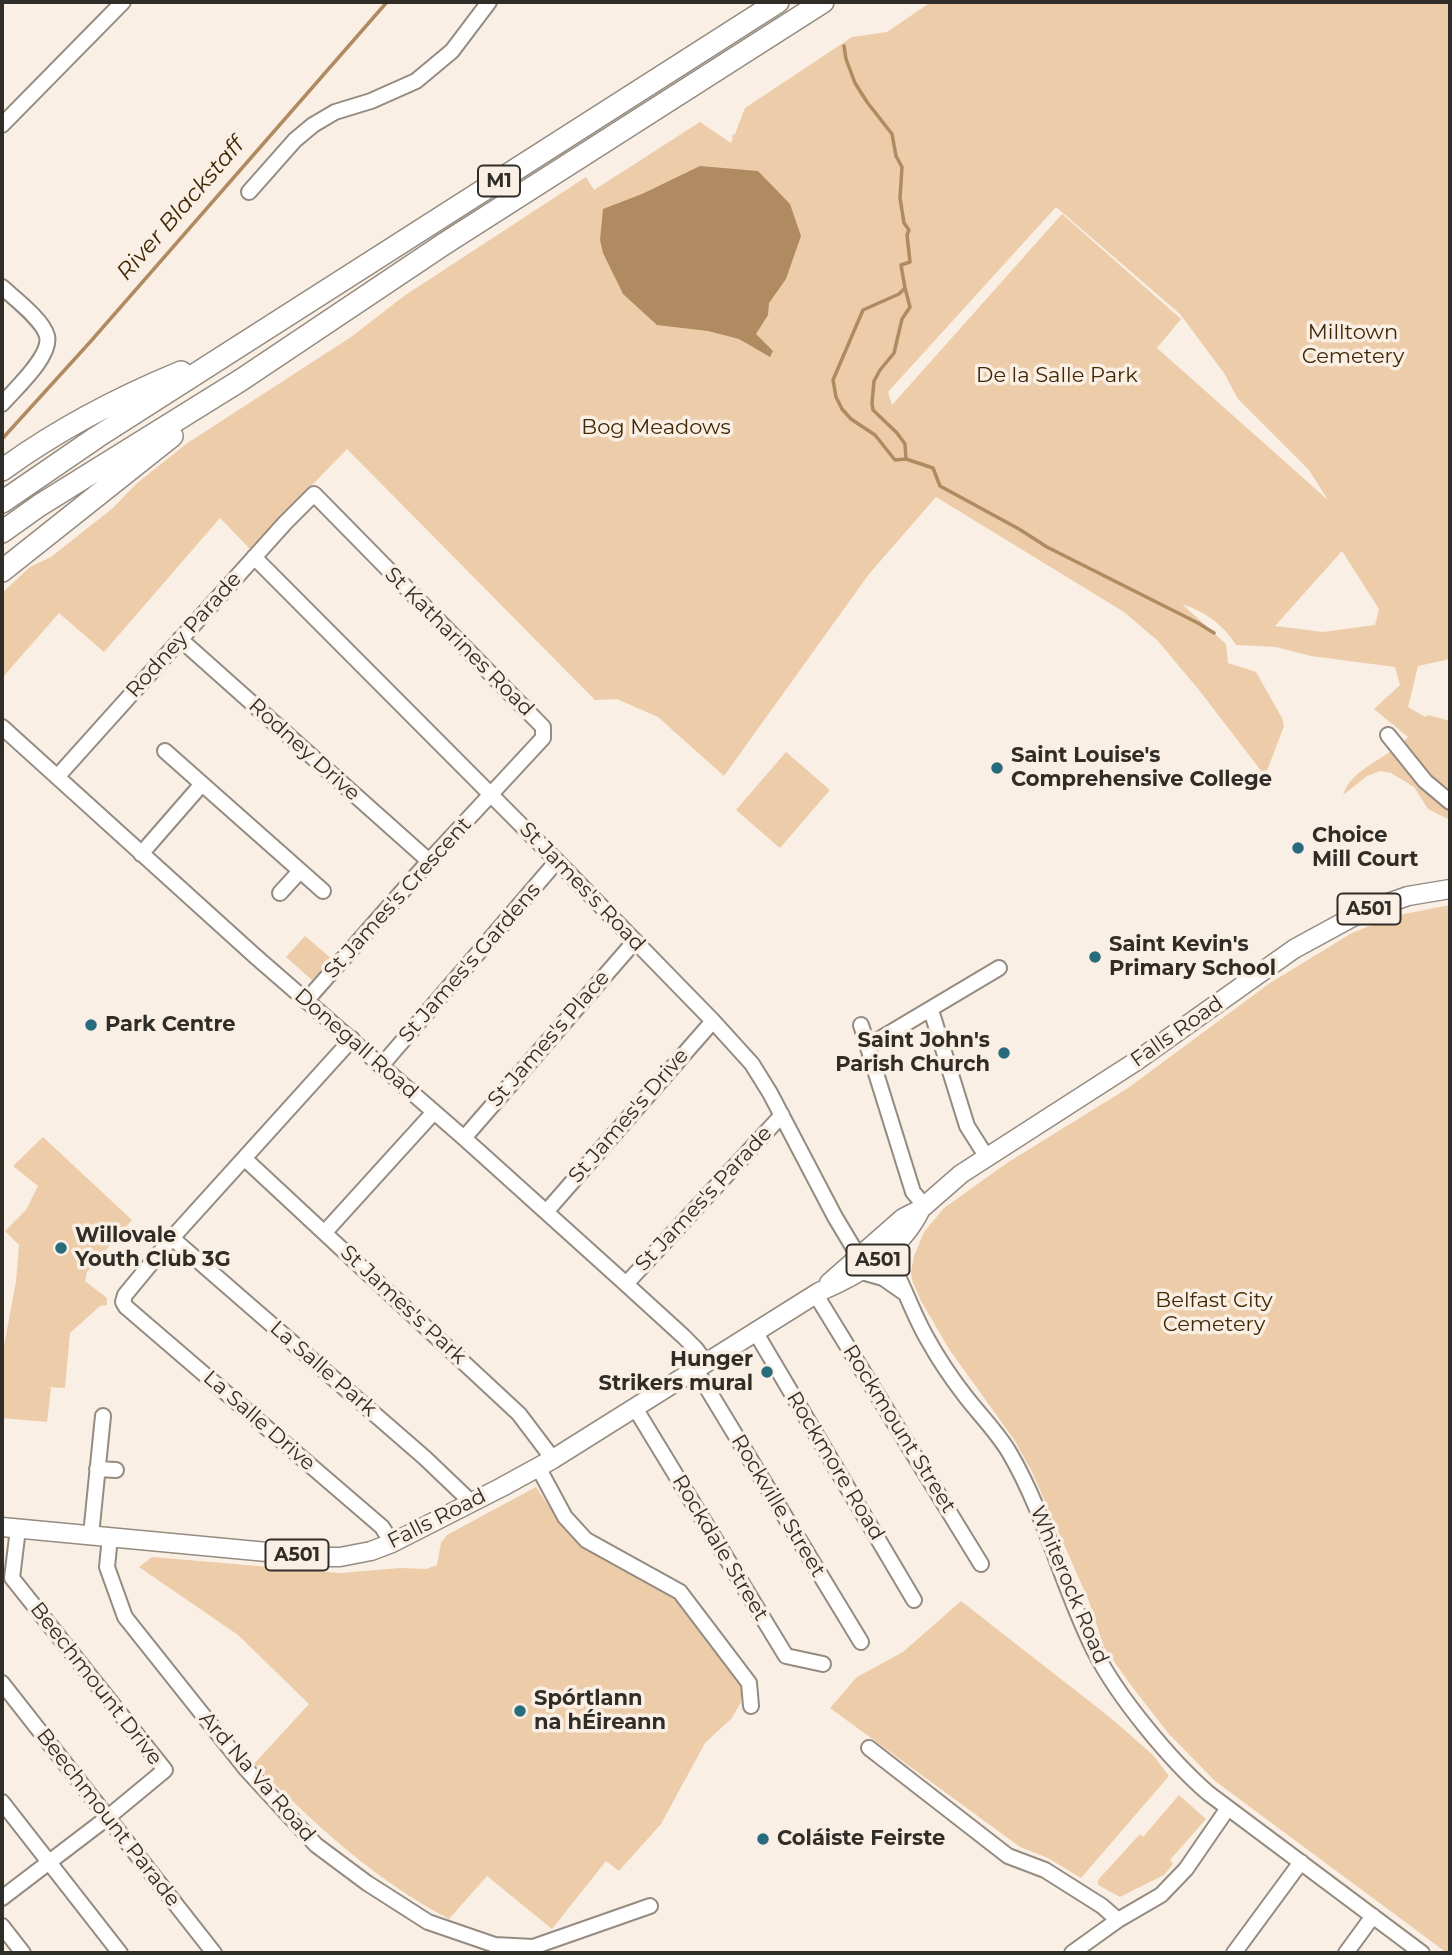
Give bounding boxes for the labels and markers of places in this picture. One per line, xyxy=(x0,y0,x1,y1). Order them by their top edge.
place label: Saint Louise's Comprehensive College xyxy=(1011,743,1272,793)
marker: Saint Louise's Comprehensive College xyxy=(989,760,1005,776)
place label: Choice Mill Court xyxy=(1312,823,1418,873)
marker: Choice Mill Court xyxy=(1290,840,1306,856)
place label: Saint Kevin's Primary School xyxy=(1109,932,1276,982)
marker: Saint Kevin's Primary School xyxy=(1087,949,1103,965)
place label: Park Centre xyxy=(105,1012,236,1038)
marker: Park Centre xyxy=(83,1017,99,1033)
place label: Saint John's Parish Church xyxy=(835,1028,990,1078)
marker: Saint John's Parish Church xyxy=(996,1045,1012,1061)
place label: Willovale Youth Club 3G xyxy=(75,1223,231,1273)
marker: Willovale Youth Club 3G xyxy=(53,1240,69,1256)
place label: Hunger Strikers mural xyxy=(599,1347,753,1397)
marker: Hunger Strikers mural xyxy=(759,1364,775,1380)
place label: Spórtlann na hÉireann xyxy=(534,1686,666,1736)
marker: Spórtlann na hÉireann xyxy=(512,1703,528,1719)
place label: Coláiste Feirste xyxy=(777,1826,945,1852)
marker: Coláiste Feirste xyxy=(755,1831,771,1847)

